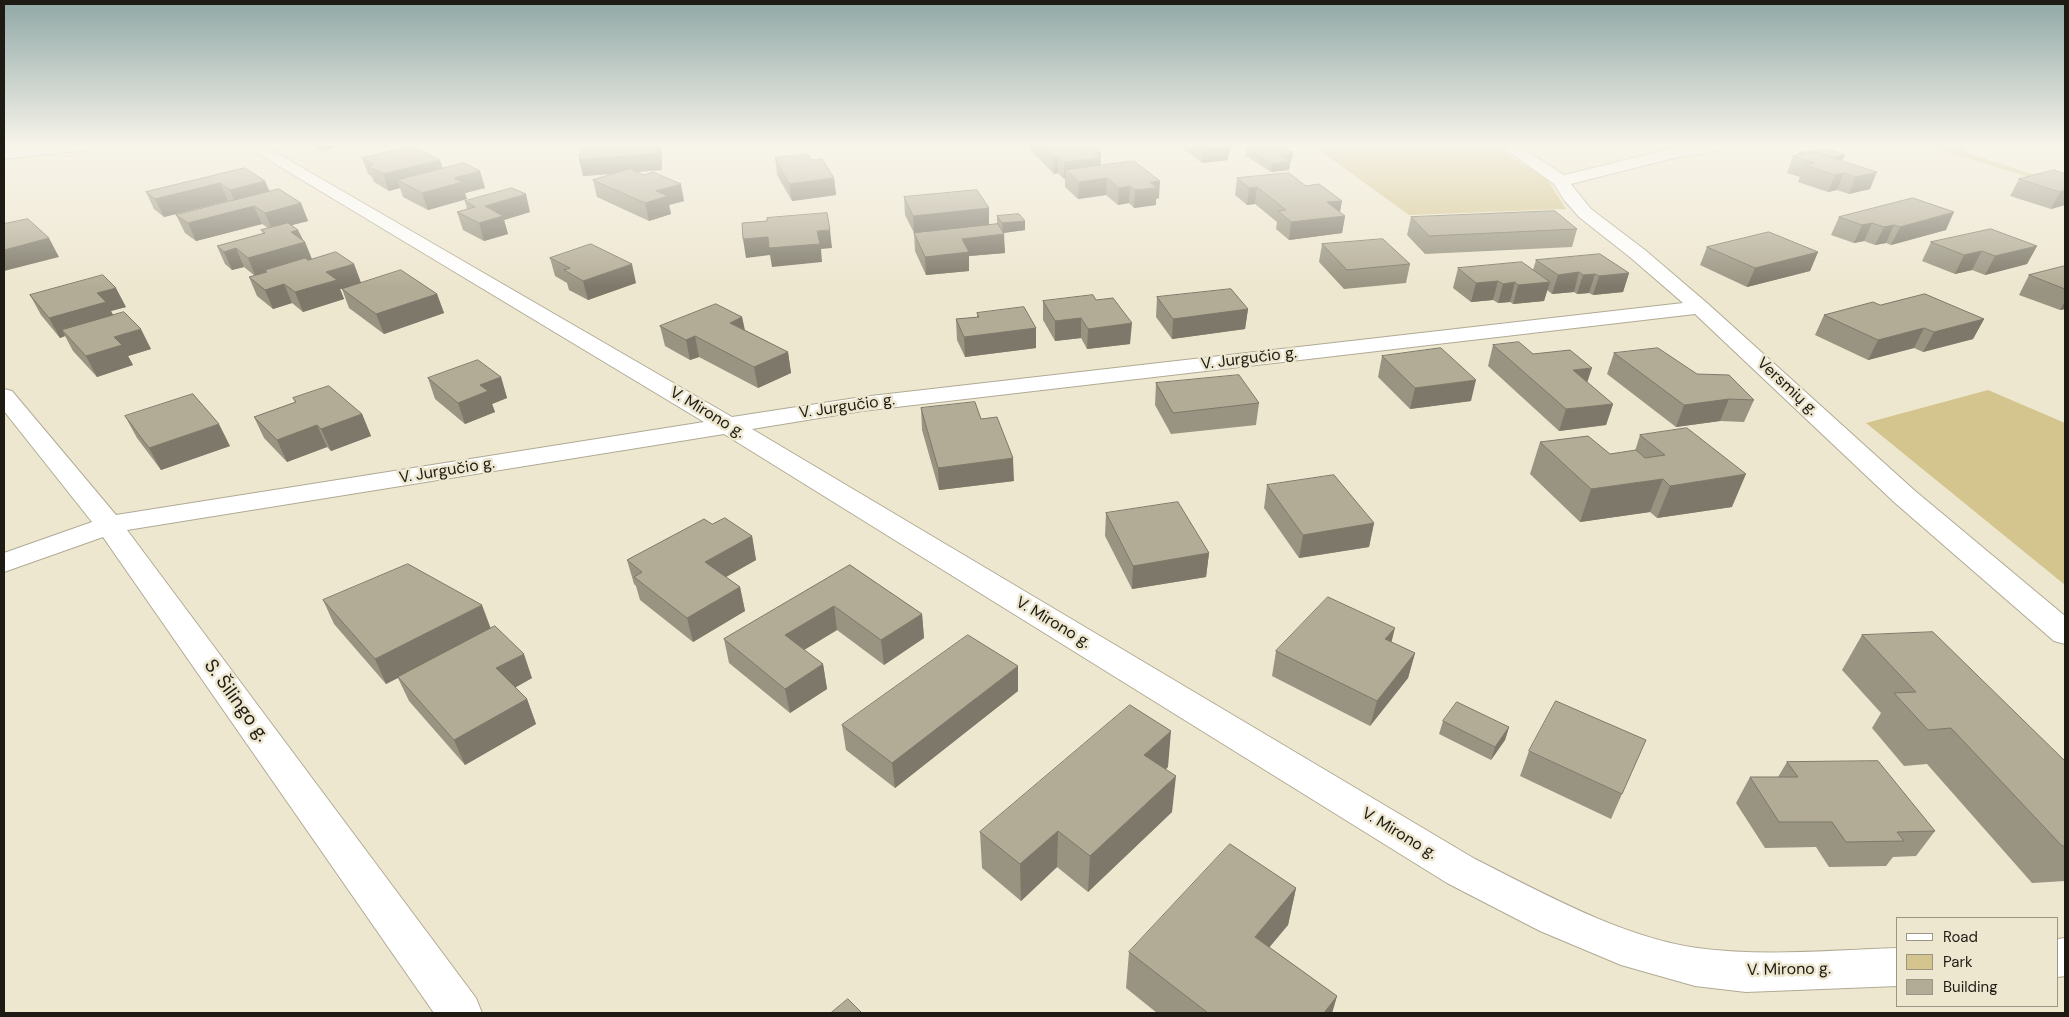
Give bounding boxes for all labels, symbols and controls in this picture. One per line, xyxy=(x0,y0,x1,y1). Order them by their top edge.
street label: V. Jurgučio g. xyxy=(1200,344,1298,374)
street label: Versmių g. xyxy=(1753,354,1821,420)
street label: V. Mirono g. xyxy=(666,383,748,443)
street label: V. Jurgučio g. xyxy=(798,391,896,423)
street label: V. Jurgučio g. xyxy=(398,454,496,488)
street label: V. Mirono g. xyxy=(1012,593,1094,653)
street label: S. Šilingo g. xyxy=(199,655,273,747)
street label: V. Mirono g. xyxy=(1358,804,1440,864)
legend xyxy=(1896,917,2059,1007)
text: Road xyxy=(1943,927,1978,947)
text: Park xyxy=(1943,952,1973,972)
street label: V. Mirono g. xyxy=(1747,960,1831,980)
text: Building xyxy=(1943,977,1998,997)

